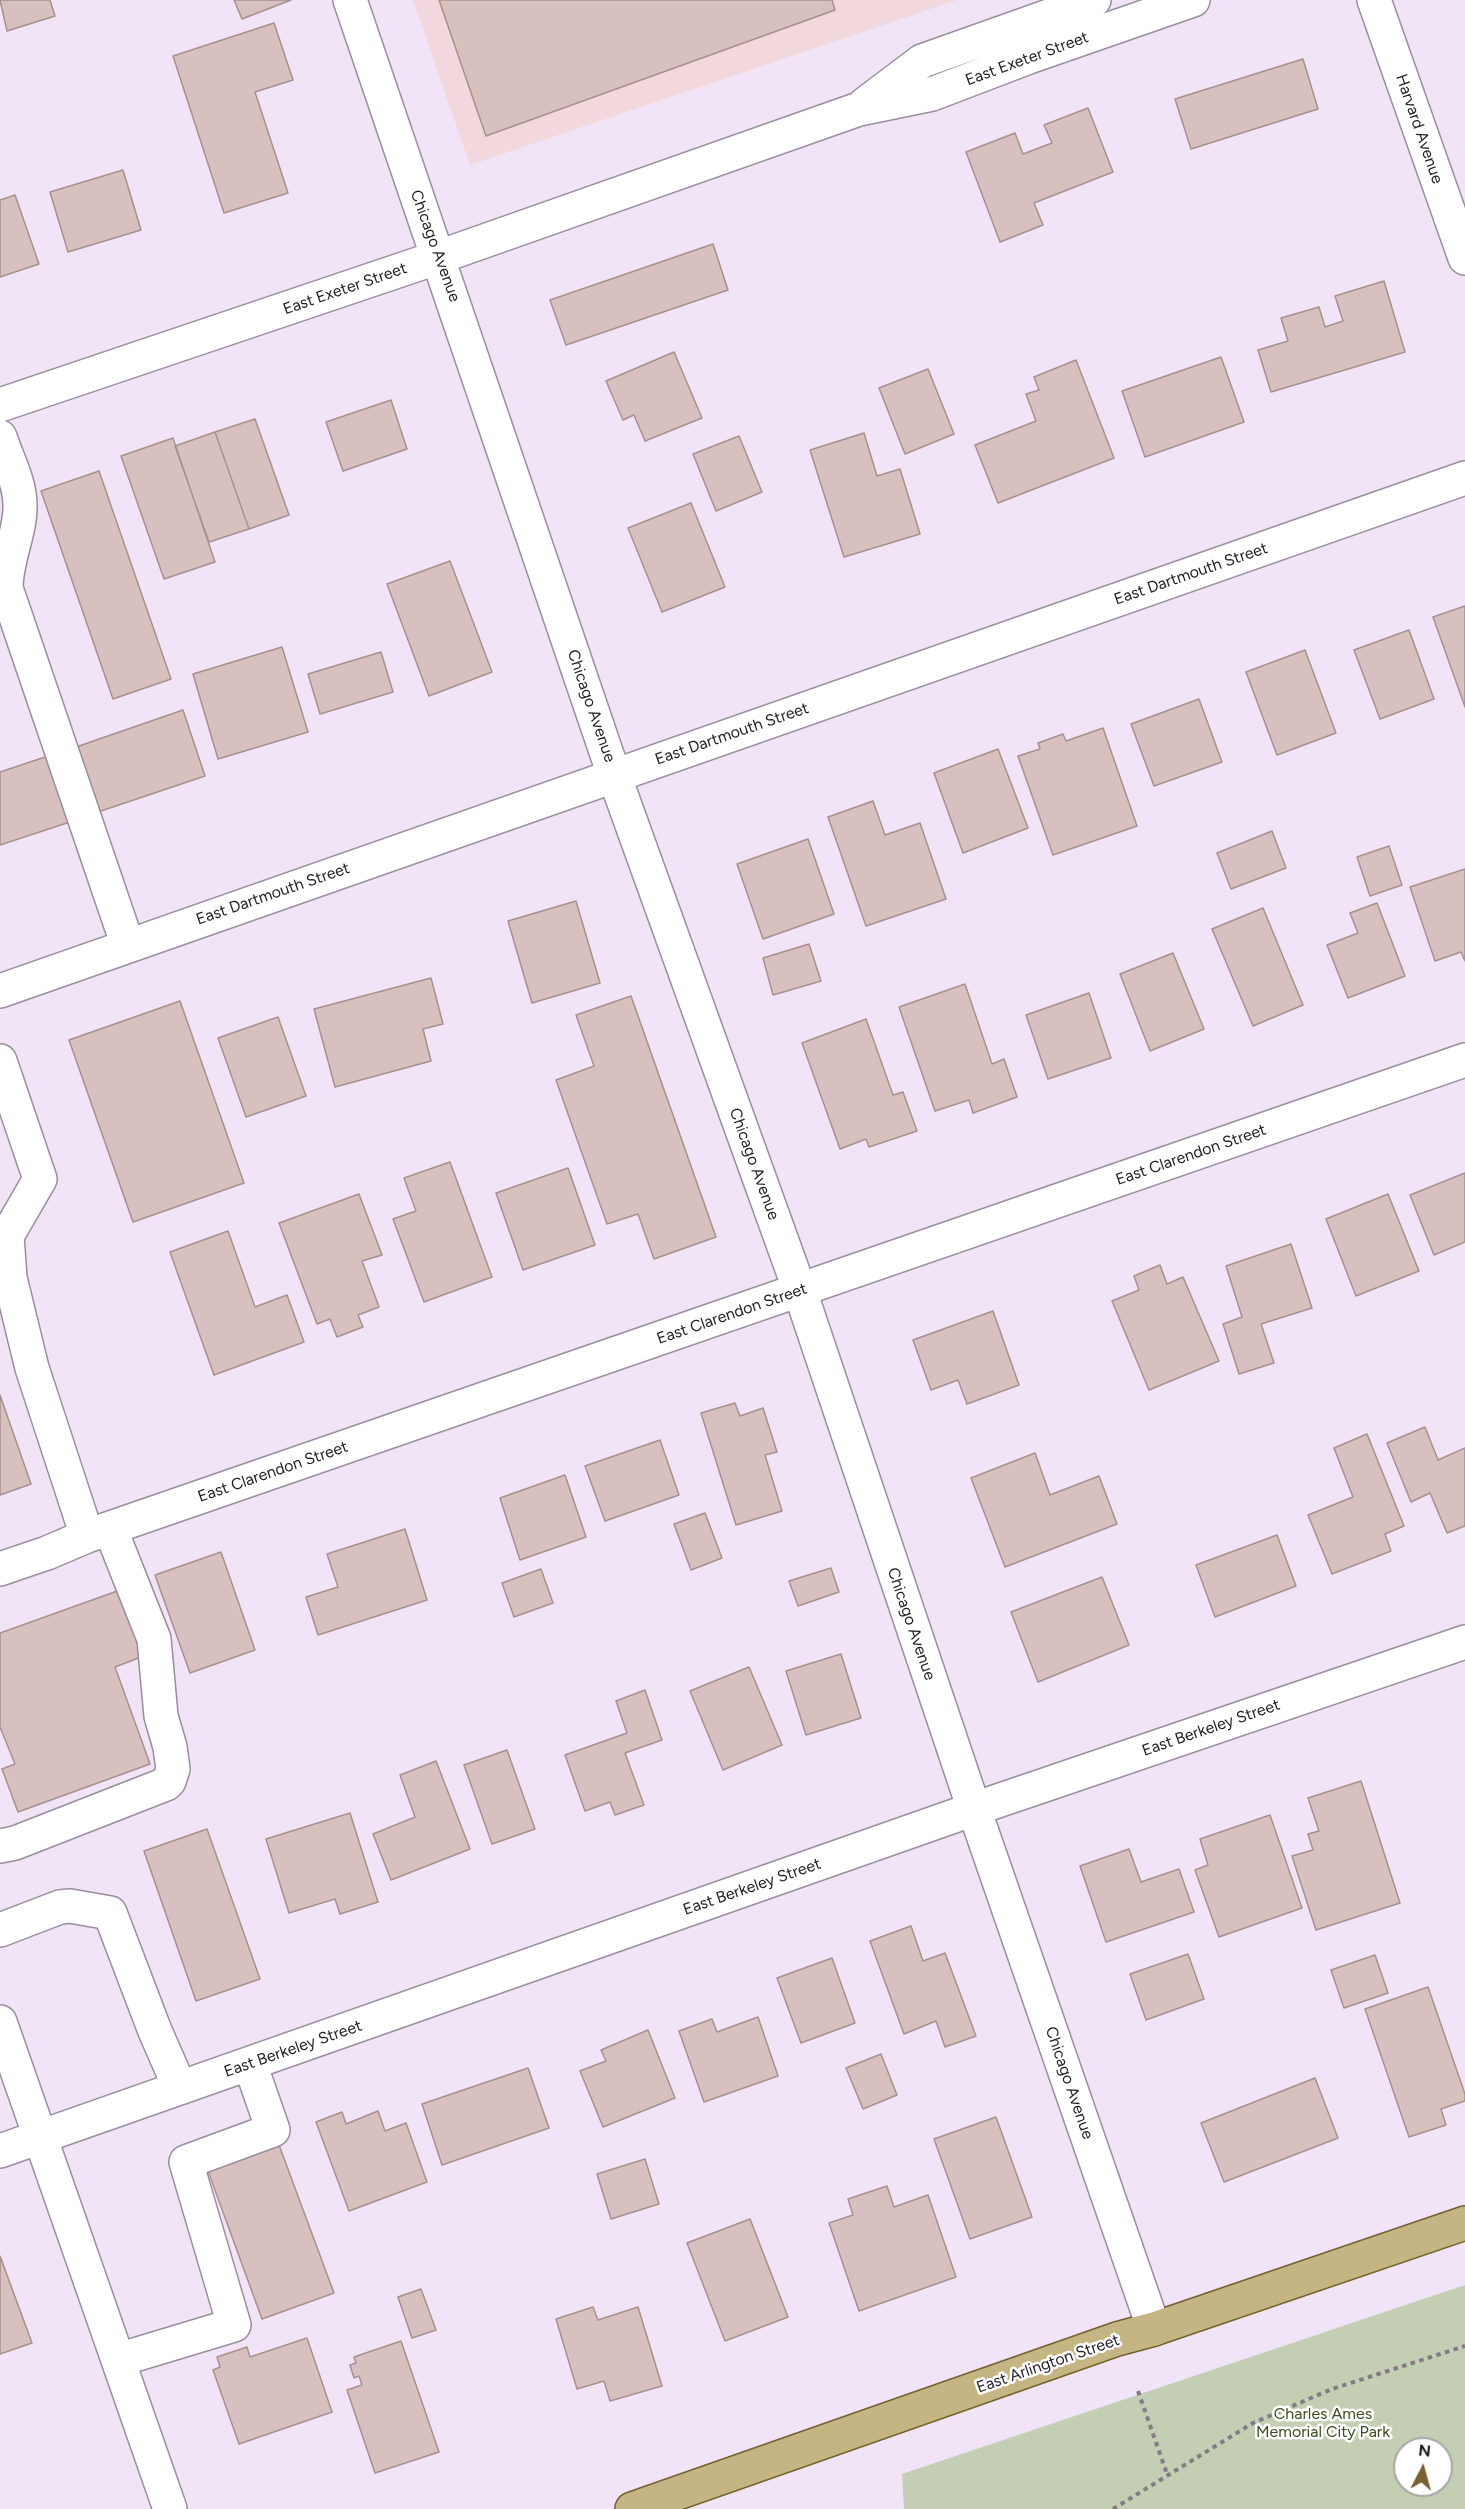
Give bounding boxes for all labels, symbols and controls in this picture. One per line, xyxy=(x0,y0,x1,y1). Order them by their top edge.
street label: East Exeter Street xyxy=(963,28,1091,90)
street label: Harvard Avenue xyxy=(1391,72,1447,186)
street label: Chicago Avenue xyxy=(406,187,464,305)
street label: East Exeter Street xyxy=(281,259,409,319)
street label: East Dartmouth Street xyxy=(1112,539,1270,609)
street label: Chicago Avenue xyxy=(563,647,619,765)
street label: East Dartmouth Street xyxy=(653,699,811,769)
street label: East Dartmouth Street xyxy=(194,859,352,929)
street label: Chicago Avenue xyxy=(725,1105,783,1223)
street label: East Clarendon Street xyxy=(1113,1120,1269,1190)
street label: East Clarendon Street xyxy=(654,1279,810,1349)
street label: East Clarendon Street xyxy=(195,1437,351,1507)
street label: Chicago Avenue xyxy=(883,1565,939,1683)
street label: East Berkeley Street xyxy=(1140,1695,1282,1761)
street label: East Berkeley Street xyxy=(681,1854,823,1920)
street label: East Berkeley Street xyxy=(222,2016,364,2082)
street label: Chicago Avenue xyxy=(1041,2024,1097,2142)
street label: East Arlington Street xyxy=(974,2331,1122,2397)
park label: Charles Ames Memorial City Park xyxy=(1256,2404,1390,2442)
north arrow xyxy=(1393,2437,1453,2497)
text: N xyxy=(1418,2440,1432,2461)

